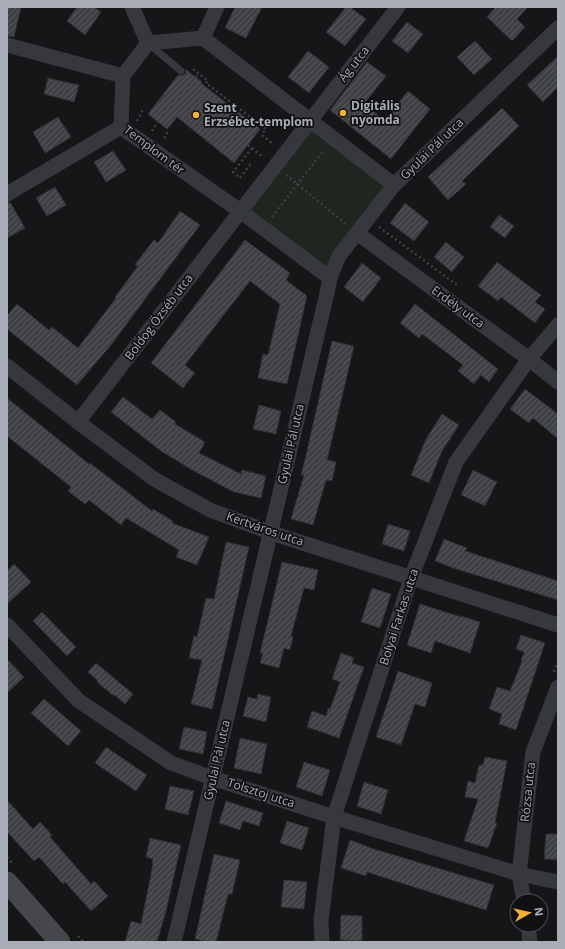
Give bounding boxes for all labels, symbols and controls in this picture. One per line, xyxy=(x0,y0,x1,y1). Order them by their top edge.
street label: Ág utca xyxy=(334,42,373,85)
place label: Digitális nyomda xyxy=(351,97,400,128)
place label: Szent Erzsébet-templom xyxy=(204,99,313,130)
marker: Digitális nyomda xyxy=(338,108,348,118)
marker: Szent Erzsébet-templom xyxy=(191,110,201,120)
street label: Gyulai Pál utca xyxy=(396,114,467,183)
street label: Templom tér xyxy=(120,121,188,178)
street label: Boldog Özséb utca xyxy=(120,270,197,363)
street label: Erdély utca xyxy=(428,282,488,332)
street label: Gyulai Pál utca xyxy=(273,402,308,486)
street label: Kertváros utca xyxy=(224,507,306,550)
street label: Bolyai Farkas utca xyxy=(375,566,422,667)
street label: Gyulai Pál utca xyxy=(199,718,234,802)
street label: Rózsa utca xyxy=(516,761,539,823)
street label: Tolsztoj utca xyxy=(225,774,297,811)
north arrow xyxy=(509,893,549,933)
text: N xyxy=(531,906,547,917)

